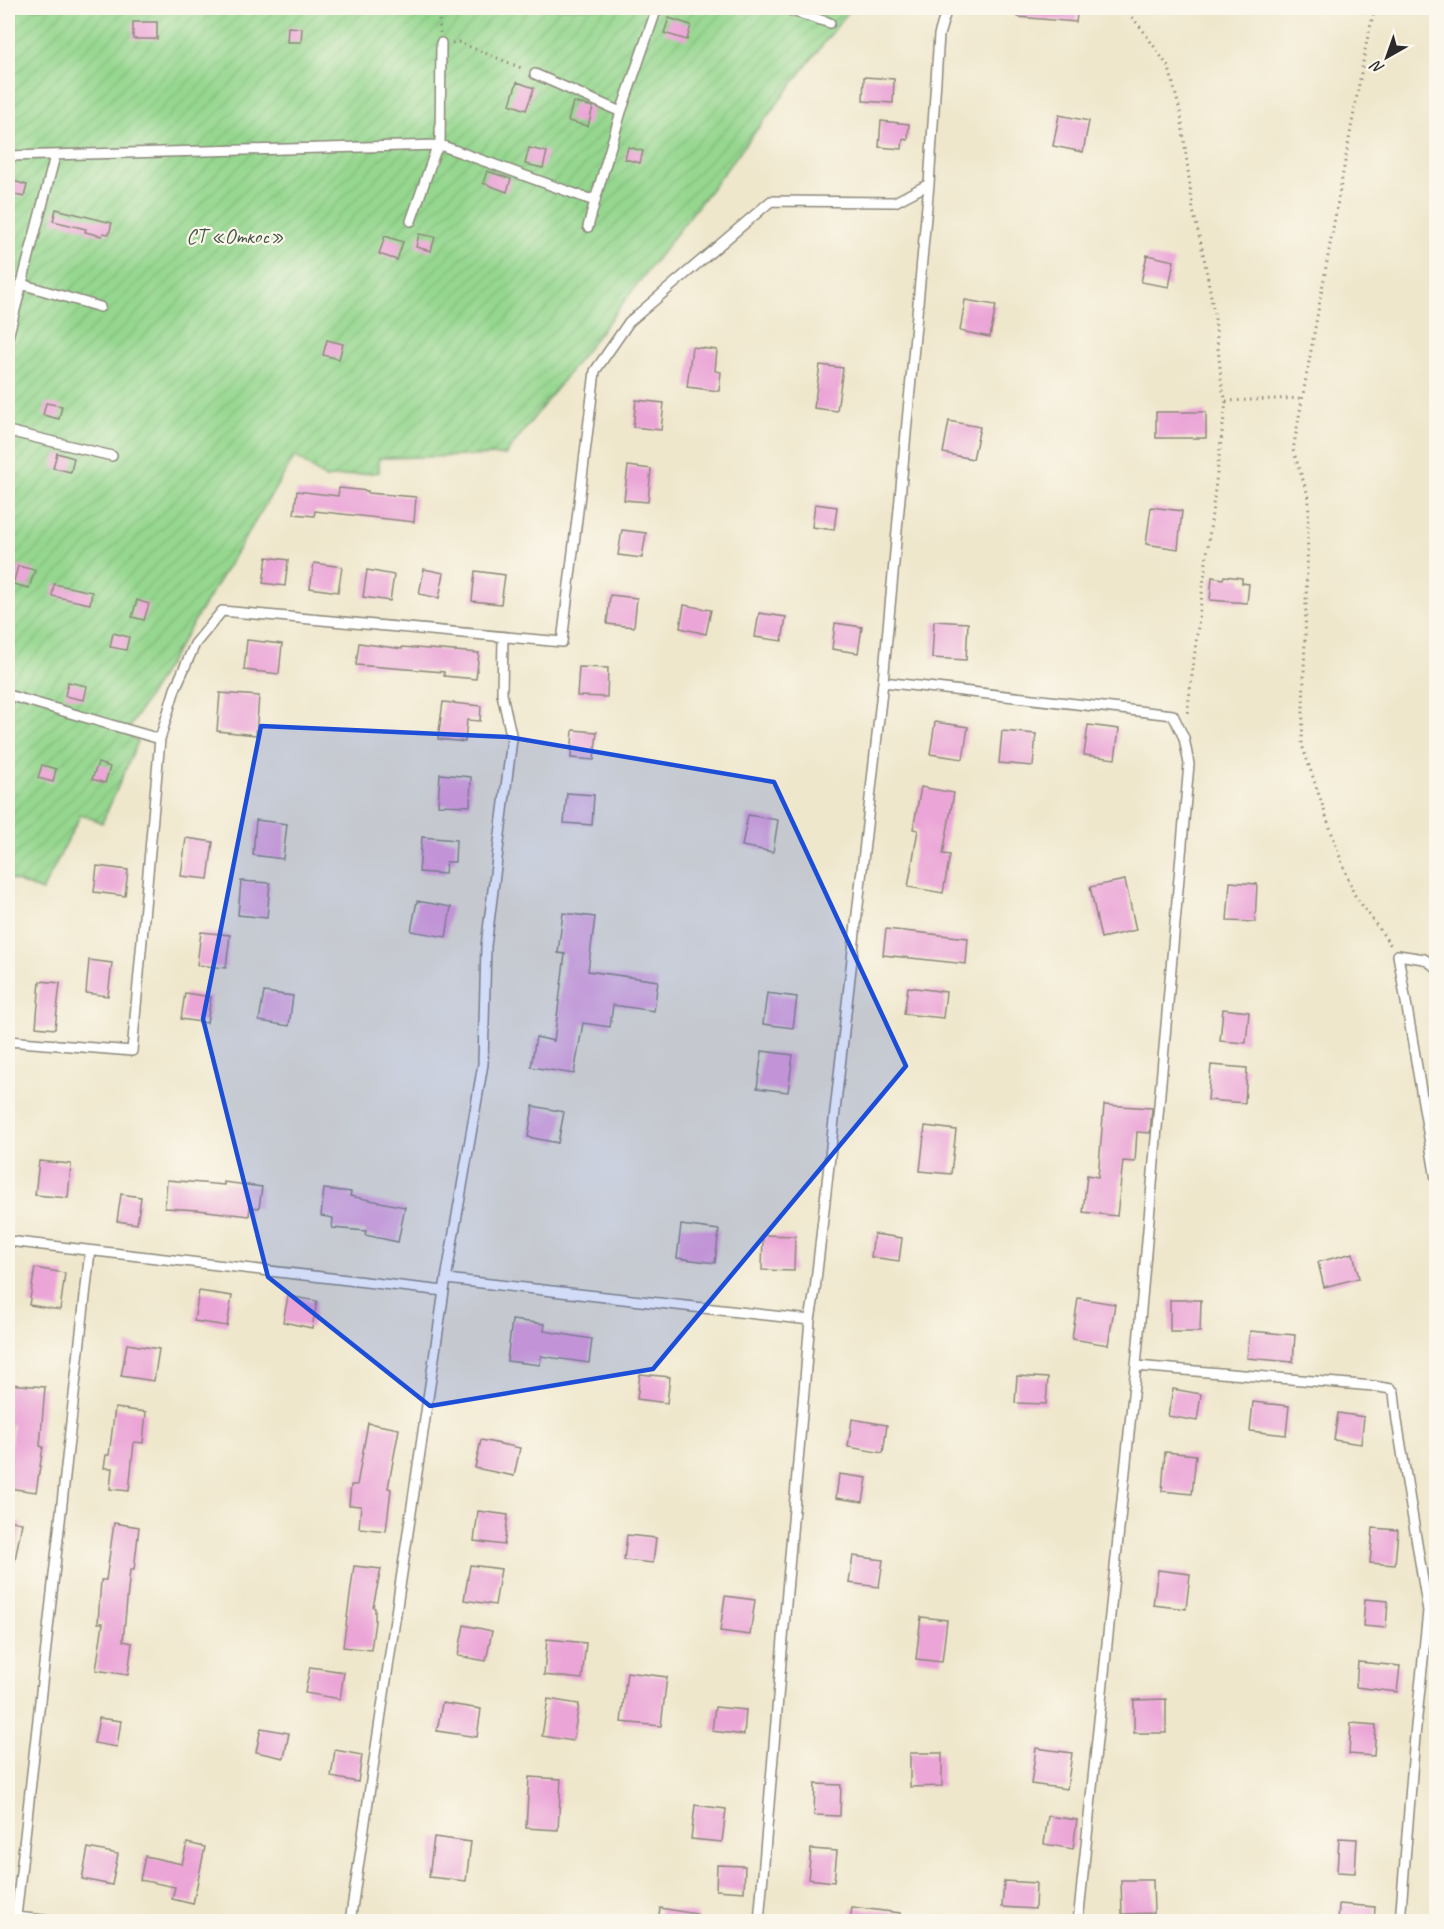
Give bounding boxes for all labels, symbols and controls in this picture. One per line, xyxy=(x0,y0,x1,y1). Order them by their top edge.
north arrow xyxy=(1357,27,1417,87)
text: N xyxy=(1365,55,1388,79)
park label: СТ «Откос» xyxy=(186,223,284,249)

